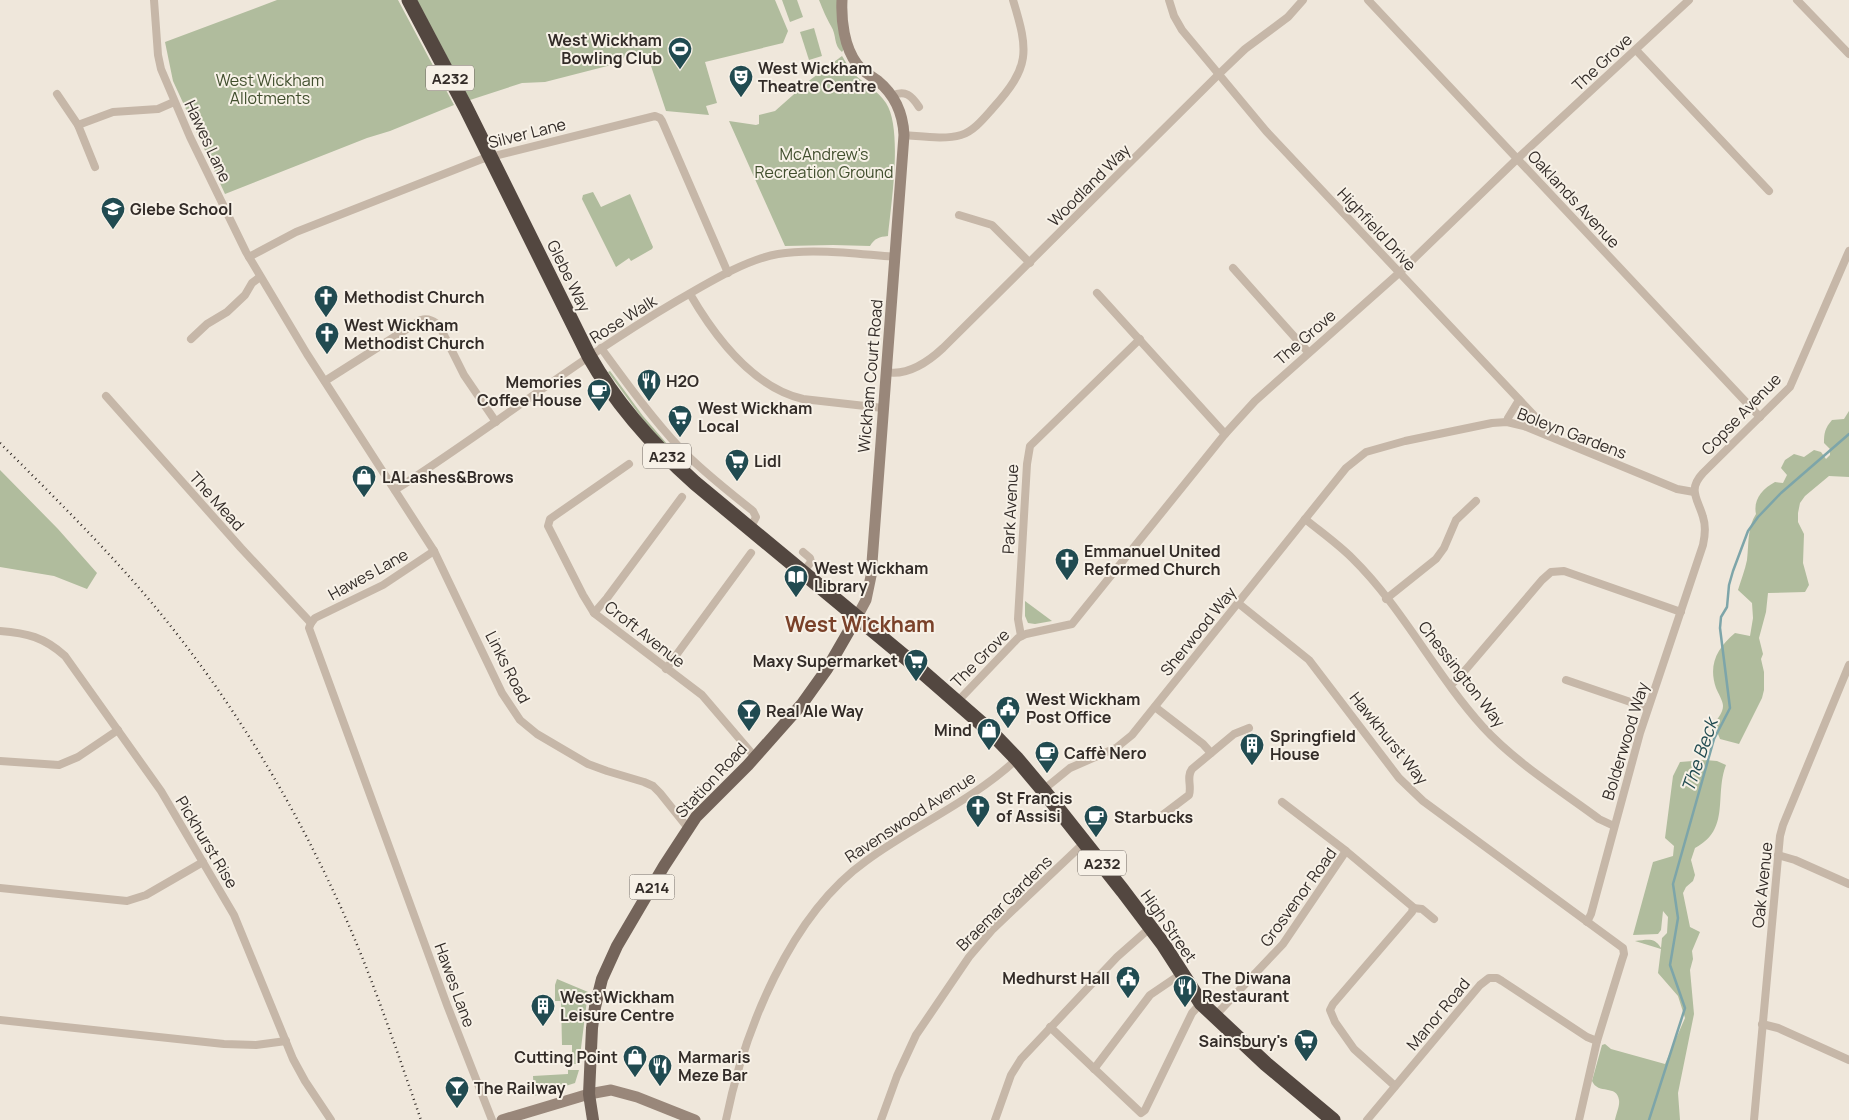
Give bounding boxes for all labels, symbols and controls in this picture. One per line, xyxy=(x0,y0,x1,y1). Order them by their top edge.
street label: The Grove xyxy=(1567,28,1637,96)
place label: West Wickham Bowling Club xyxy=(548,29,662,69)
sports icon: West Wickham Bowling Club xyxy=(667,36,693,70)
place label: West Wickham Theatre Centre xyxy=(758,57,877,97)
theatre icon: West Wickham Theatre Centre xyxy=(728,64,754,98)
road number: A232 xyxy=(426,66,474,90)
park label: West Wickham Allotments xyxy=(216,69,324,109)
street label: Hawes Lane xyxy=(179,96,237,186)
street label: Silver Lane xyxy=(486,113,568,153)
street label: Woodland Way xyxy=(1043,139,1135,231)
park label: McAndrew's Recreation Ground xyxy=(754,143,894,183)
street label: Oaklands Avenue xyxy=(1523,145,1625,253)
street label: Highfield Drive xyxy=(1333,183,1421,275)
school or university icon: Glebe School xyxy=(100,196,126,230)
place label: Glebe School xyxy=(130,198,233,220)
street label: Glebe Way xyxy=(542,236,596,316)
church icon: Methodist Church xyxy=(313,284,339,318)
place label: Methodist Church xyxy=(344,286,485,308)
street label: Rose Walk xyxy=(585,289,662,348)
street label: Wickham Court Road xyxy=(852,298,888,454)
street label: The Grove xyxy=(1270,304,1340,370)
place label: West Wickham Methodist Church xyxy=(344,314,485,354)
church icon: West Wickham Methodist Church xyxy=(314,321,340,355)
restaurant icon: H2O xyxy=(636,368,662,402)
street label: Copse Avenue xyxy=(1696,368,1786,460)
place label: H2O xyxy=(666,370,699,392)
place label: Memories Coffee House xyxy=(477,371,582,411)
cafe icon: Memories Coffee House xyxy=(586,378,612,412)
place label: West Wickham Local xyxy=(698,397,812,437)
street label: Boleyn Gardens xyxy=(1514,402,1630,464)
supermarket icon: West Wickham Local xyxy=(667,404,693,438)
road number: A232 xyxy=(643,444,691,468)
supermarket icon: Lidl xyxy=(724,448,750,482)
place label: Lidl xyxy=(754,450,781,472)
shop icon: LALashes&Brows xyxy=(351,464,377,498)
street label: Park Avenue xyxy=(997,464,1023,554)
place label: LALashes&Brows xyxy=(382,466,514,488)
street label: The Mead xyxy=(185,467,249,535)
place label: Emmanuel United Reformed Church xyxy=(1084,540,1221,580)
street label: Hawes Lane xyxy=(324,543,412,605)
church icon: Emmanuel United Reformed Church xyxy=(1054,547,1080,581)
place label: West Wickham Library xyxy=(814,557,928,597)
library icon: West Wickham Library xyxy=(783,564,809,598)
street label: Sherwood Way xyxy=(1155,581,1241,680)
street label: Croft Avenue xyxy=(600,596,690,672)
district label: West Wickham xyxy=(785,610,935,638)
street label: Chessington Way xyxy=(1414,616,1511,732)
street label: The Grove xyxy=(946,624,1014,692)
street label: Links Road xyxy=(480,627,536,707)
supermarket icon: Maxy Supermarket xyxy=(903,648,929,682)
place label: Maxy Supermarket xyxy=(753,650,898,672)
street label: Bolderwood Way xyxy=(1597,679,1654,803)
street label: Hawkhurst Way xyxy=(1345,687,1434,789)
place label: West Wickham Post Office xyxy=(1026,688,1140,728)
public building icon: West Wickham Post Office xyxy=(995,695,1021,729)
bar icon: Real Ale Way xyxy=(736,698,762,732)
place label: Real Ale Way xyxy=(766,700,864,722)
water label: The Beck xyxy=(1675,712,1724,795)
shop icon: Mind xyxy=(976,717,1002,751)
place label: Mind xyxy=(934,719,972,741)
place label: Springfield House xyxy=(1270,725,1356,765)
building icon: Springfield House xyxy=(1239,732,1265,766)
street label: Station Road xyxy=(670,738,752,822)
cafe icon: Caffè Nero xyxy=(1034,740,1060,774)
place label: Caffè Nero xyxy=(1064,742,1147,764)
street label: Ravenswood Avenue xyxy=(840,767,980,867)
place label: St Francis of Assisi xyxy=(996,787,1073,827)
street label: Pickhurst Rise xyxy=(171,792,243,892)
church icon: St Francis of Assisi xyxy=(965,794,991,828)
cafe icon: Starbucks xyxy=(1083,804,1109,838)
place label: Starbucks xyxy=(1114,806,1194,828)
street label: Oak Avenue xyxy=(1747,841,1777,929)
street label: Grosvenor Road xyxy=(1255,843,1341,951)
street label: Braemar Gardens xyxy=(951,850,1057,956)
road number: A232 xyxy=(1078,850,1126,876)
road number: A214 xyxy=(630,874,674,900)
street label: High Street xyxy=(1136,885,1202,967)
street label: Hawes Lane xyxy=(430,940,480,1030)
public building icon: Medhurst Hall xyxy=(1115,965,1141,999)
place label: Medhurst Hall xyxy=(1002,967,1110,989)
place label: The Diwana Restaurant xyxy=(1202,967,1291,1007)
street label: Manor Road xyxy=(1401,973,1475,1055)
restaurant icon: The Diwana Restaurant xyxy=(1172,974,1198,1008)
place label: West Wickham Leisure Centre xyxy=(560,986,675,1026)
building icon: West Wickham Leisure Centre xyxy=(530,993,556,1027)
supermarket icon: Sainsbury's xyxy=(1293,1028,1319,1062)
place label: Sainsbury's xyxy=(1199,1030,1288,1052)
shop icon: Cutting Point xyxy=(622,1044,648,1078)
place label: Cutting Point xyxy=(514,1046,618,1068)
place label: Marmaris Meze Bar xyxy=(678,1046,751,1086)
restaurant icon: Marmaris Meze Bar xyxy=(647,1053,673,1087)
bar icon: The Railway xyxy=(444,1075,470,1109)
place label: The Railway xyxy=(474,1077,565,1099)

